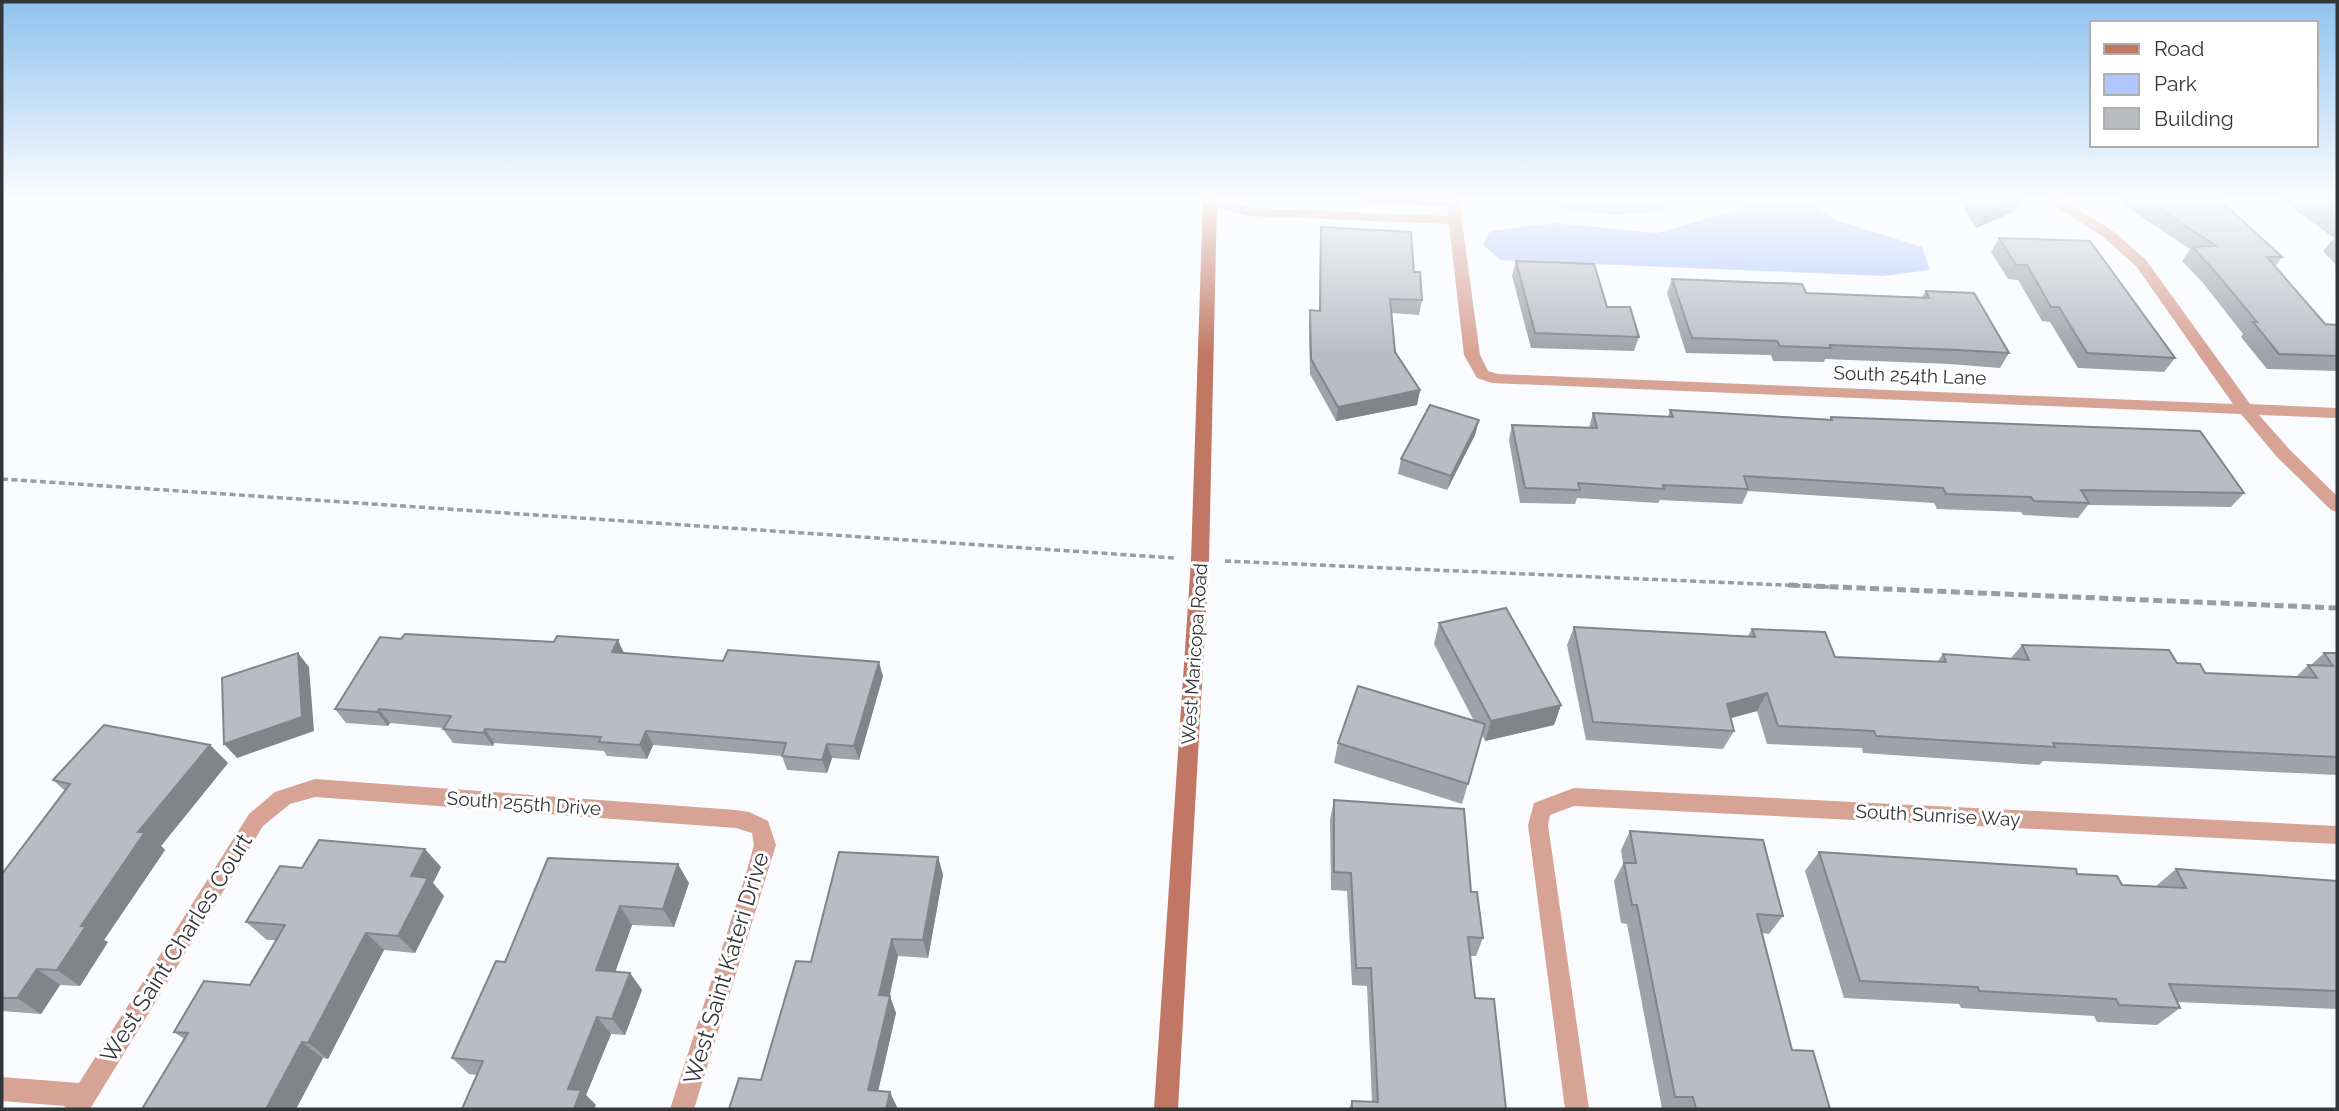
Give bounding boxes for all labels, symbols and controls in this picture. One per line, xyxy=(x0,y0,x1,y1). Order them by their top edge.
legend xyxy=(2090,21,2318,147)
text: Road xyxy=(2154,36,2204,61)
text: Park xyxy=(2154,71,2197,96)
text: Building xyxy=(2154,106,2234,131)
street label: South 254th Lane xyxy=(1833,361,1987,389)
street label: West Maricopa Road xyxy=(1177,562,1211,746)
street label: South 255th Drive xyxy=(446,787,602,819)
street label: South Sunrise Way xyxy=(1855,800,2021,830)
street label: West Saint Charles Court xyxy=(94,828,257,1067)
street label: West Saint Kateri Drive xyxy=(677,849,774,1087)

